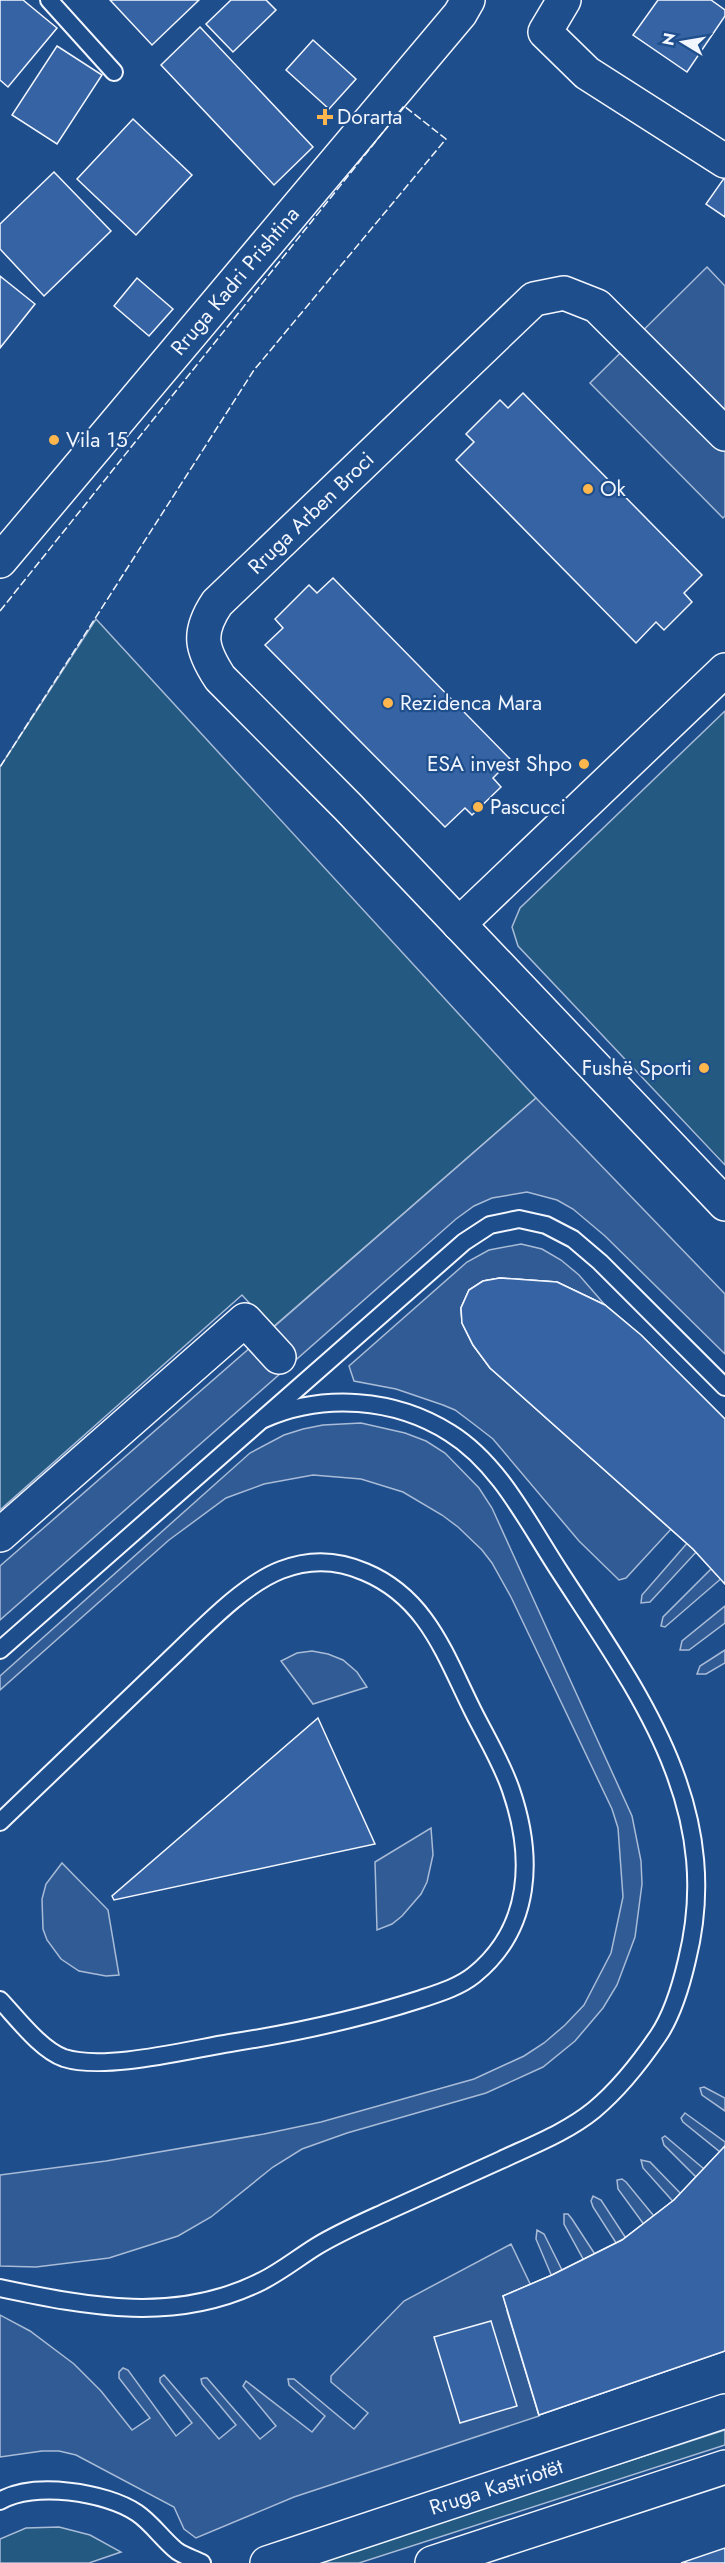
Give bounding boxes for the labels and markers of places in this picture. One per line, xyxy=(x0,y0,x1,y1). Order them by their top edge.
place label: Dorarta xyxy=(337,102,402,132)
marker: Dorarta xyxy=(318,110,332,124)
place label: Vila 15 xyxy=(66,425,128,455)
marker: Vila 15 xyxy=(47,433,61,447)
place label: Ok xyxy=(600,474,627,504)
marker: Ok xyxy=(581,482,595,496)
place label: Rezidenca Mara xyxy=(400,688,542,718)
marker: Rezidenca Mara xyxy=(381,696,395,710)
place label: ESA invest Shpo xyxy=(427,749,572,779)
marker: ESA invest Shpo xyxy=(577,757,591,771)
place label: Pascucci xyxy=(490,792,566,822)
marker: Pascucci xyxy=(471,800,485,814)
place label: Fushë Sporti xyxy=(582,1053,692,1083)
marker: Fushë Sporti xyxy=(697,1061,711,1075)

